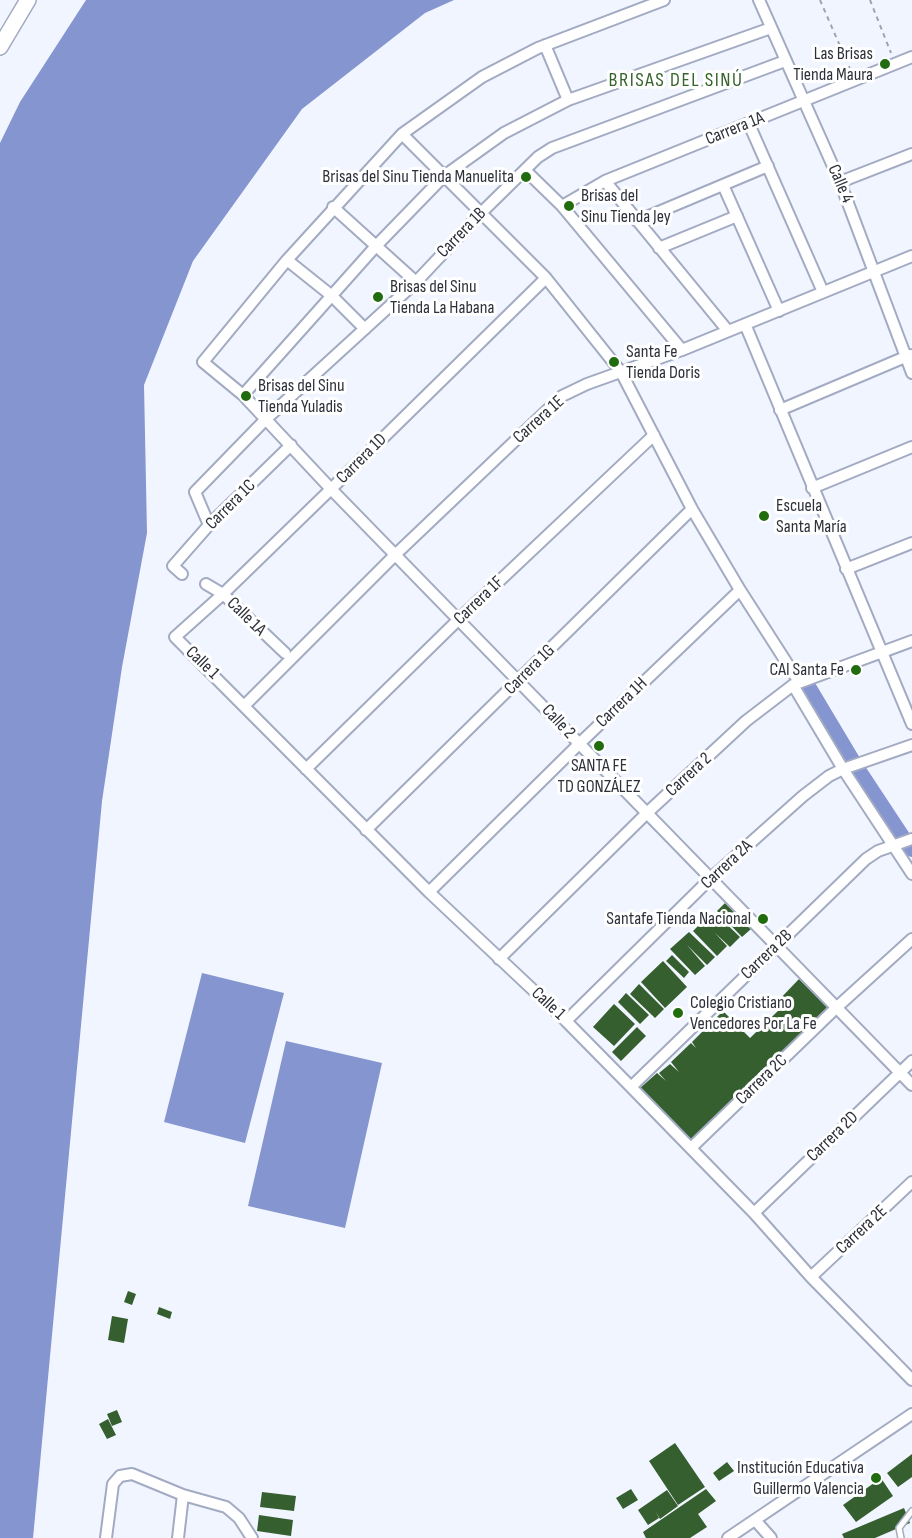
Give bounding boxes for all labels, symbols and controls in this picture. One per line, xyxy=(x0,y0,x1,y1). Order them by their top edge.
place label: Las Brisas Tienda Maura xyxy=(793,43,873,86)
marker: Las Brisas Tienda Maura xyxy=(878,57,892,71)
district label: BRISAS DEL SINÚ xyxy=(609,69,743,93)
street label: Carrera 1A xyxy=(702,107,768,151)
street label: Calle 4 xyxy=(822,162,858,206)
place label: Brisas del Sinu Tienda Manuelita xyxy=(322,166,514,188)
marker: Brisas del Sinu Tienda Manuelita xyxy=(519,170,533,184)
place label: Brisas del Sinu Tienda Jey xyxy=(581,185,671,228)
marker: Brisas del Sinu Tienda Jey xyxy=(562,199,576,213)
street label: Carrera 1B xyxy=(433,203,491,263)
place label: Brisas del Sinu Tienda La Habana xyxy=(390,276,494,318)
marker: Brisas del Sinu Tienda La Habana xyxy=(371,290,385,304)
place label: Santa Fe Tienda Doris xyxy=(626,341,700,384)
marker: Santa Fe Tienda Doris xyxy=(607,355,621,369)
place label: Brisas del Sinu Tienda Yuladis xyxy=(258,375,344,418)
marker: Brisas del Sinu Tienda Yuladis xyxy=(239,389,253,403)
street label: Carrera 1E xyxy=(509,392,569,448)
street label: Carrera 1D xyxy=(332,429,392,489)
street label: Carrera 1C xyxy=(201,475,261,535)
place label: Escuela Santa María xyxy=(776,495,847,538)
marker: Escuela Santa María xyxy=(757,509,771,523)
street label: Carrera 1F xyxy=(450,572,508,630)
street label: Calle 1A xyxy=(222,593,270,641)
street label: Carrera 1G xyxy=(500,640,560,700)
street label: Calle 1 xyxy=(181,642,223,684)
place label: CAI Santa Fe xyxy=(770,659,844,681)
marker: CAI Santa Fe xyxy=(849,663,863,677)
street label: Carrera 1H xyxy=(592,673,652,733)
street label: Calle 2 xyxy=(537,700,579,744)
marker: SANTA FE TD GONZÁLEZ xyxy=(592,739,606,753)
street label: Carrera 2 xyxy=(662,748,716,802)
place label: SANTA FE TD GONZÁLEZ xyxy=(558,755,640,798)
street label: Carrera 2A xyxy=(697,836,757,894)
place label: Santafe Tienda Nacional xyxy=(606,908,751,930)
marker: Santafe Tienda Nacional xyxy=(756,912,770,926)
street label: Carrera 2B xyxy=(737,925,797,985)
street label: Calle 1 xyxy=(527,983,569,1025)
place label: Colegio Cristiano Vencedores Por La Fe xyxy=(690,992,817,1034)
marker: Colegio Cristiano Vencedores Por La Fe xyxy=(671,1006,685,1020)
street label: Carrera 2C xyxy=(732,1050,792,1110)
street label: Carrera 2D xyxy=(803,1107,863,1167)
street label: Carrera 2E xyxy=(832,1201,892,1259)
place label: Institución Educativa Guillermo Valencia xyxy=(737,1457,864,1500)
marker: Institución Educativa Guillermo Valencia xyxy=(869,1471,883,1485)

